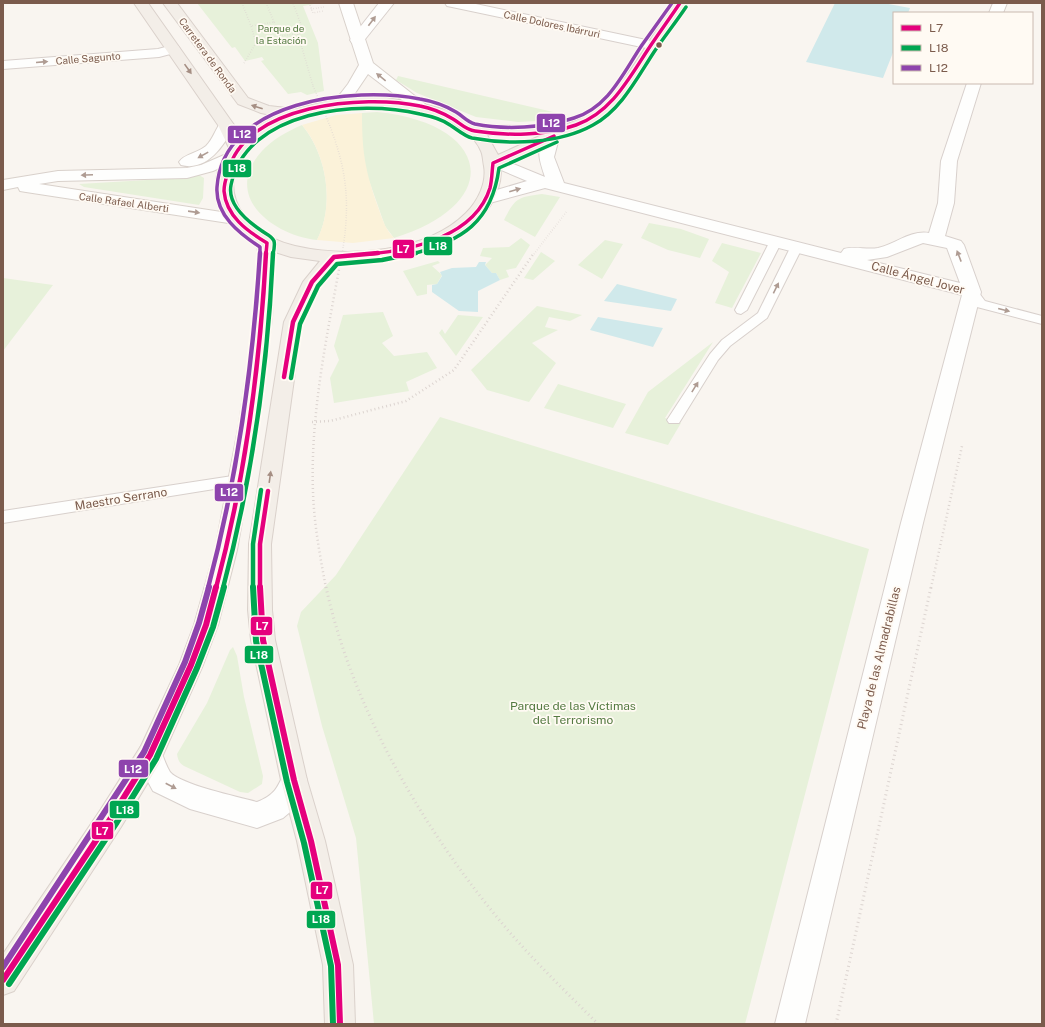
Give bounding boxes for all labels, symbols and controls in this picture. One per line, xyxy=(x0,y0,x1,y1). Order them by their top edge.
street label: Calle Dolores Ibárruri xyxy=(503,8,601,40)
legend xyxy=(893,12,1033,84)
street label: Carretera de Ronda xyxy=(177,15,239,95)
one-way arrow xyxy=(367,16,375,26)
text: L7 xyxy=(929,21,943,35)
park label: Parque de la Estación xyxy=(256,22,307,46)
unlabelled marker xyxy=(654,40,664,50)
text: L18 xyxy=(929,41,949,55)
street label: Calle Sagunto xyxy=(55,49,121,67)
one-way arrow xyxy=(36,59,48,65)
text: L12 xyxy=(929,61,948,75)
one-way arrow xyxy=(184,64,192,75)
one-way arrow xyxy=(376,73,387,82)
one-way arrow xyxy=(250,104,262,110)
line badge: L12 xyxy=(536,113,566,133)
text: L12 xyxy=(542,117,560,129)
line badge: L12 xyxy=(227,125,257,144)
text: L12 xyxy=(233,128,251,140)
one-way arrow xyxy=(198,152,209,159)
line badge: L18 xyxy=(222,159,252,178)
text: L18 xyxy=(228,162,246,174)
one-way arrow xyxy=(80,172,93,178)
one-way arrow xyxy=(509,186,521,192)
street label: Calle Rafael Alberti xyxy=(78,190,170,214)
one-way arrow xyxy=(188,209,200,215)
line badge: L18 xyxy=(423,236,453,256)
line badge: L7 xyxy=(392,239,415,259)
text: L18 xyxy=(429,240,447,252)
text: L7 xyxy=(396,243,410,255)
one-way arrow xyxy=(955,249,961,261)
street label: Calle Ángel Jover xyxy=(870,259,966,297)
one-way arrow xyxy=(773,283,779,294)
one-way arrow xyxy=(998,308,1010,314)
one-way arrow xyxy=(691,382,699,392)
one-way arrow xyxy=(267,470,273,483)
line badge: L12 xyxy=(214,483,244,502)
street label: Maestro Serrano xyxy=(74,485,168,513)
text: L12 xyxy=(220,486,238,498)
street label: Playa de las Almadrabillas xyxy=(854,585,904,731)
line badge: L7 xyxy=(250,616,273,636)
text: L7 xyxy=(255,620,269,632)
line badge: L18 xyxy=(244,645,274,664)
text: L18 xyxy=(250,649,268,661)
park label: Parque de las Víctimas del Terrorismo xyxy=(510,699,636,727)
line badge: L12 xyxy=(118,759,149,778)
text: L12 xyxy=(124,763,142,775)
one-way arrow xyxy=(165,783,176,789)
line badge: L18 xyxy=(109,800,140,819)
text: L18 xyxy=(116,804,134,816)
line badge: L7 xyxy=(91,821,114,840)
text: L7 xyxy=(95,825,109,837)
line badge: L7 xyxy=(310,881,333,900)
text: L7 xyxy=(315,884,329,896)
line badge: L18 xyxy=(306,910,336,929)
text: L18 xyxy=(312,913,330,925)

